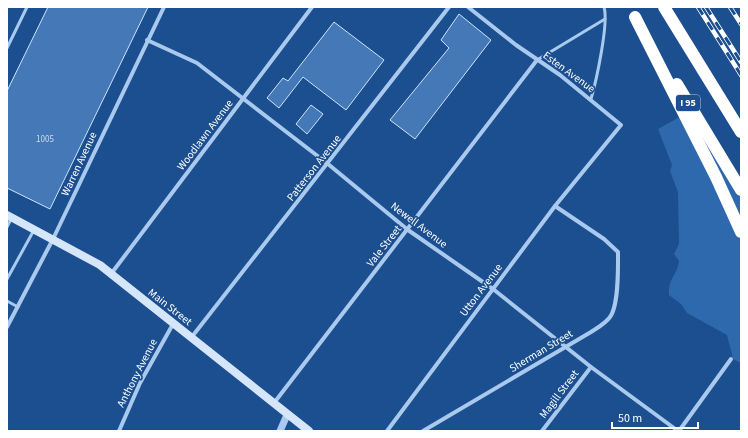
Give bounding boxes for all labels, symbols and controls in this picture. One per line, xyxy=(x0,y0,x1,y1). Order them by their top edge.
street label: Esten Avenue xyxy=(540,48,599,96)
road number: I 95 xyxy=(676,95,700,111)
street label: Woodlawn Avenue xyxy=(173,96,237,173)
street label: Warren Avenue xyxy=(58,129,101,198)
street label: Patterson Avenue xyxy=(283,131,345,204)
house number: 1005 xyxy=(36,133,54,146)
street label: Newell Avenue xyxy=(387,199,451,252)
street label: Vale Street xyxy=(363,222,405,270)
street label: Utton Avenue xyxy=(456,260,506,319)
street label: Main Street xyxy=(145,285,195,329)
street label: Sherman Street xyxy=(506,326,576,376)
street label: Anthony Avenue xyxy=(113,336,161,410)
street label: Magill Street xyxy=(536,366,582,421)
scale bar xyxy=(612,404,698,430)
text: 50 m xyxy=(618,410,642,427)

